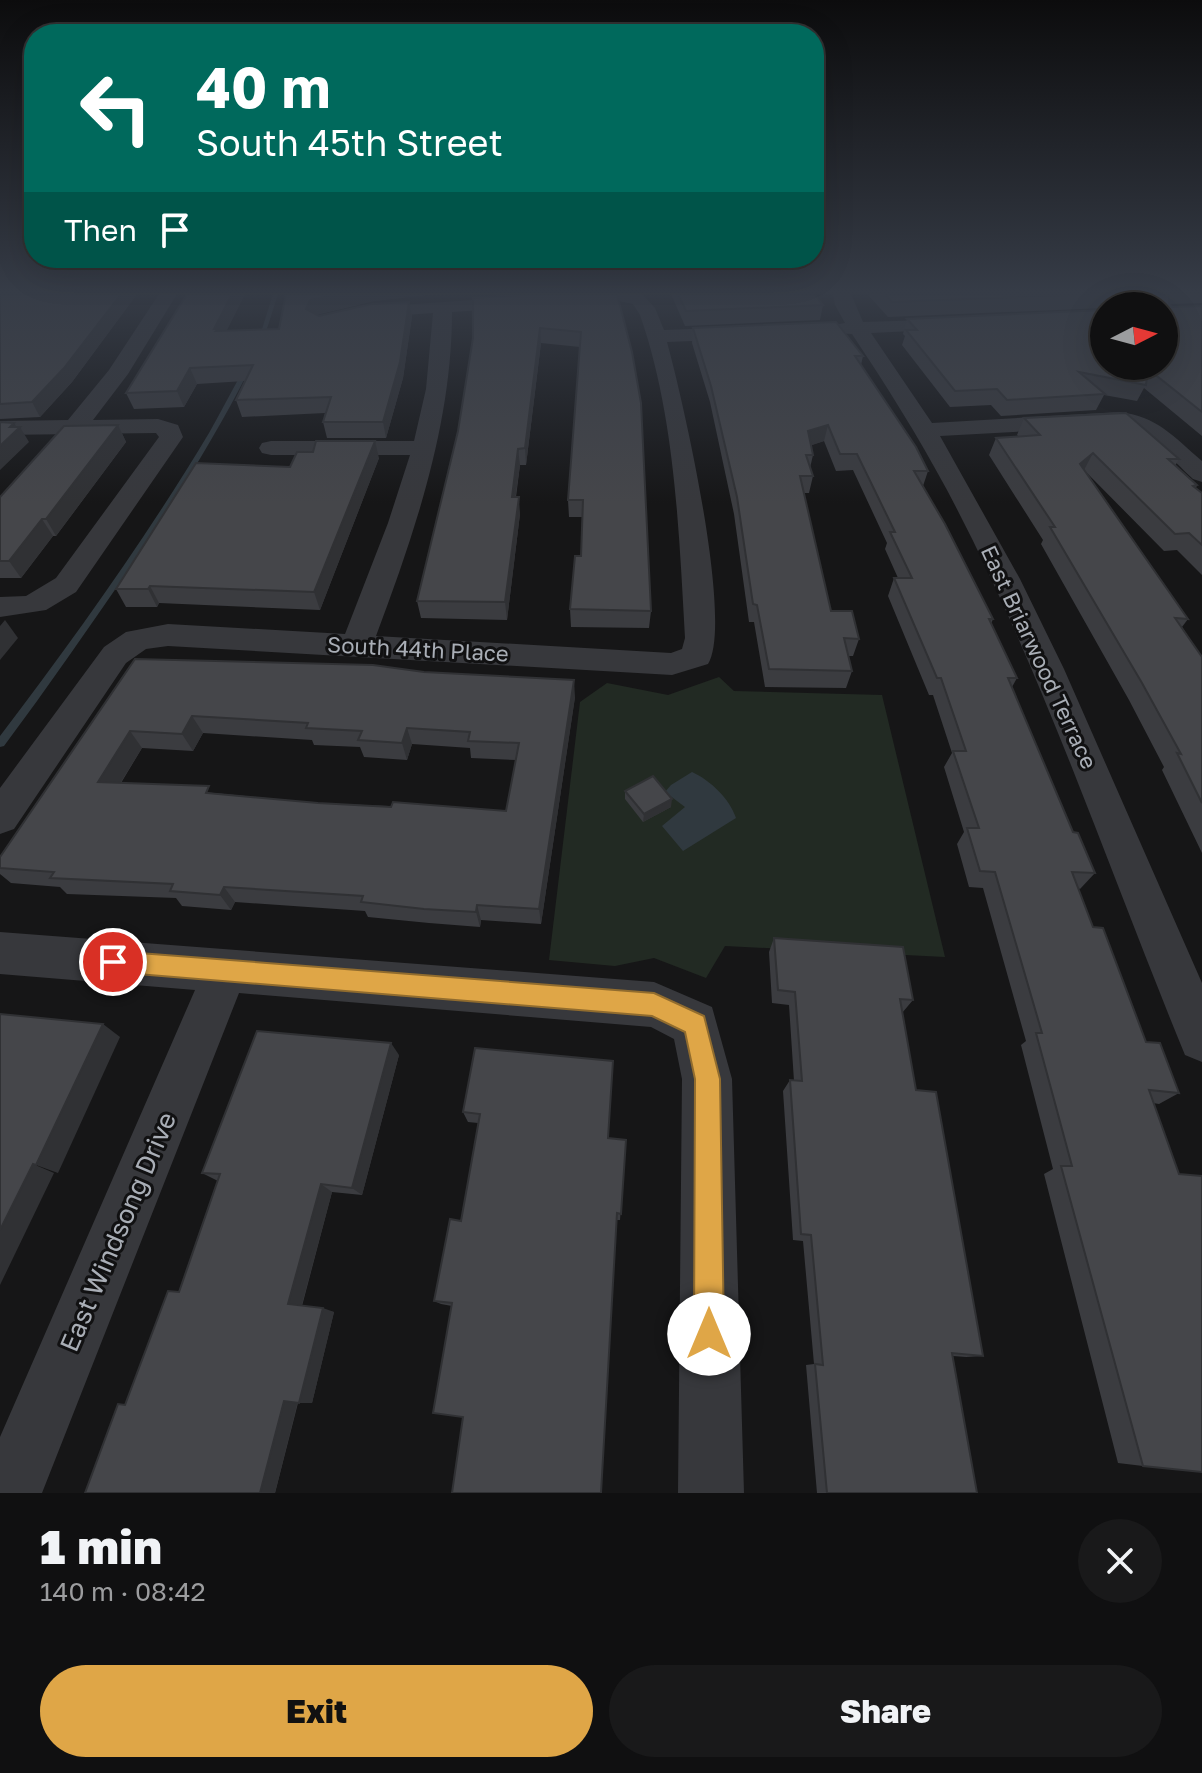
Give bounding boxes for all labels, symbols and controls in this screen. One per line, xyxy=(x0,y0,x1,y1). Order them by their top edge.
text: 40 m xyxy=(196,53,330,120)
icon: left xyxy=(64,56,168,160)
text: South 45th Street xyxy=(196,121,503,164)
icon: arrive xyxy=(153,208,197,252)
text: Then xyxy=(64,212,137,248)
north arrow xyxy=(1090,292,1178,380)
map controls xyxy=(1090,292,1178,380)
street label: East Briarwood Terrace xyxy=(976,541,1103,773)
street label: South 44th Place xyxy=(327,630,509,667)
pin xyxy=(79,928,147,996)
icon: arrive xyxy=(91,940,135,984)
street label: East Windsong Drive xyxy=(53,1107,182,1356)
position arrow xyxy=(667,1292,751,1376)
text: 1 min xyxy=(40,1517,162,1575)
button: close xyxy=(1078,1519,1162,1603)
text: 140 m · 08:42 xyxy=(40,1576,206,1607)
button: Exit xyxy=(40,1665,593,1757)
button: Share xyxy=(609,1665,1162,1757)

